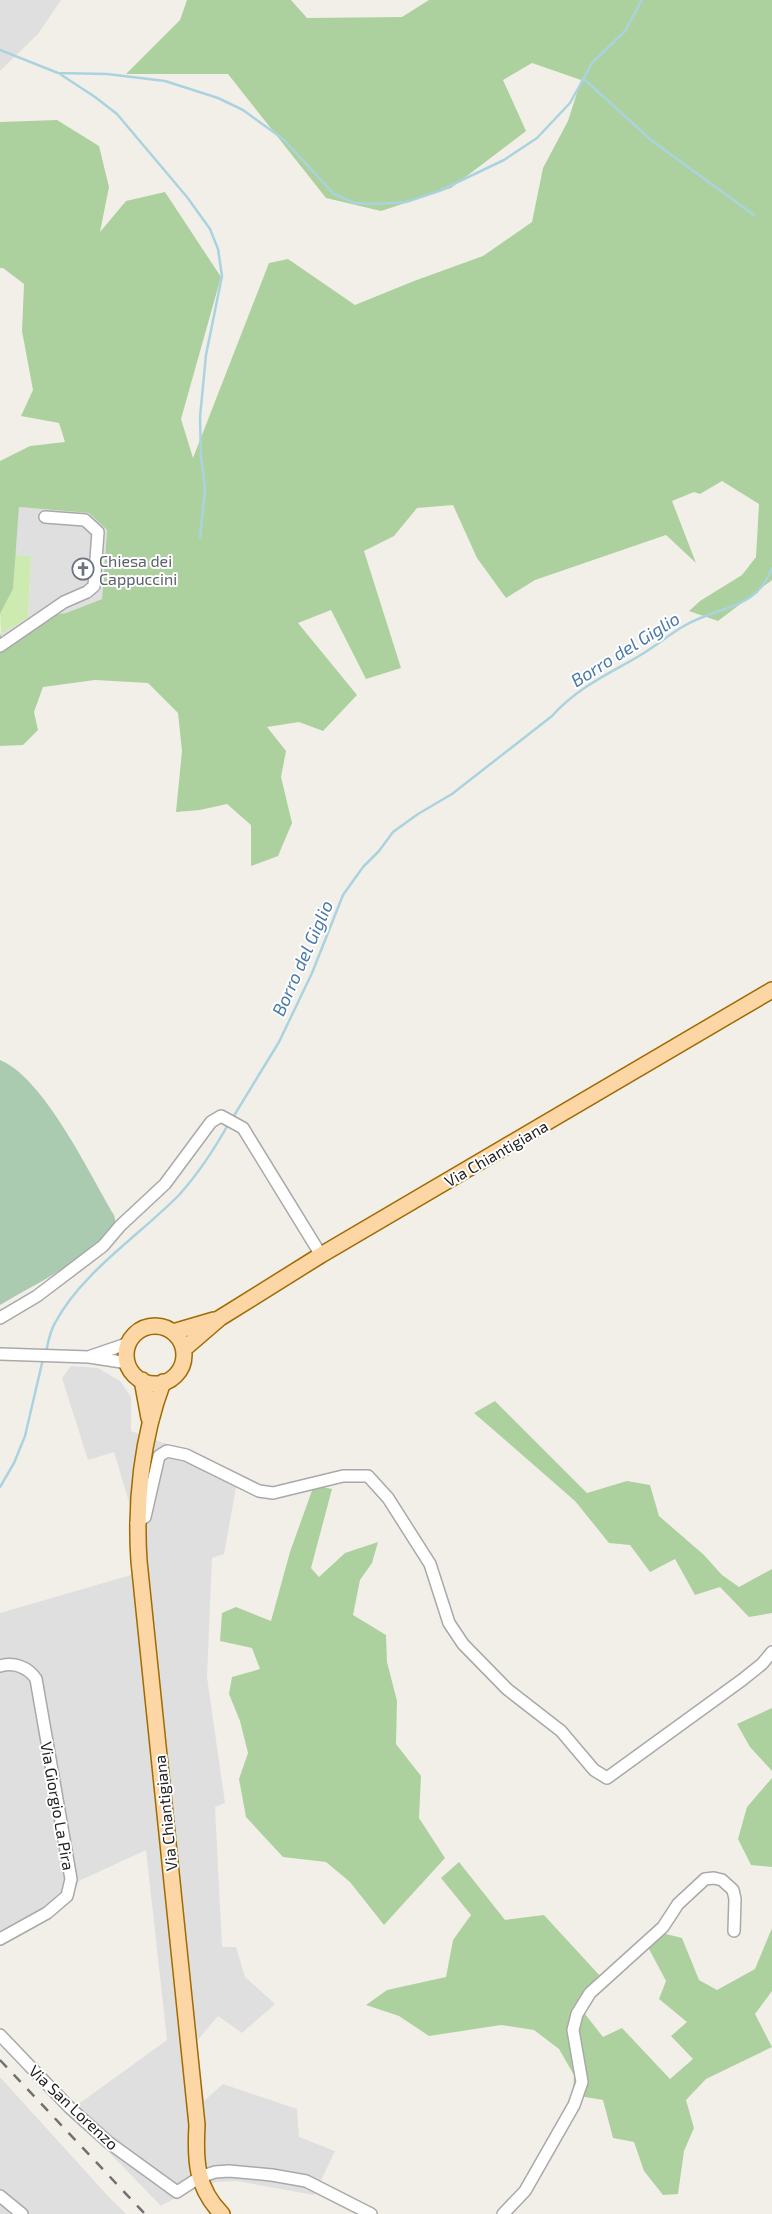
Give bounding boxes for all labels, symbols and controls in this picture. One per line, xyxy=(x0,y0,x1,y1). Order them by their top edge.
place label: Chiesa dei Cappuccini xyxy=(99,551,177,588)
church icon: Chiesa dei Cappuccini xyxy=(71,557,95,581)
water label: Borro del Giglio xyxy=(566,607,684,691)
water label: Borro del Giglio xyxy=(267,897,337,1019)
street label: Via Chiantigiana xyxy=(441,1116,551,1190)
street label: Via Giorgio La Pira xyxy=(37,1740,79,1872)
street label: Via Chiantigiana xyxy=(149,1754,181,1872)
street label: Via San Lorenzo xyxy=(25,2061,123,2153)

